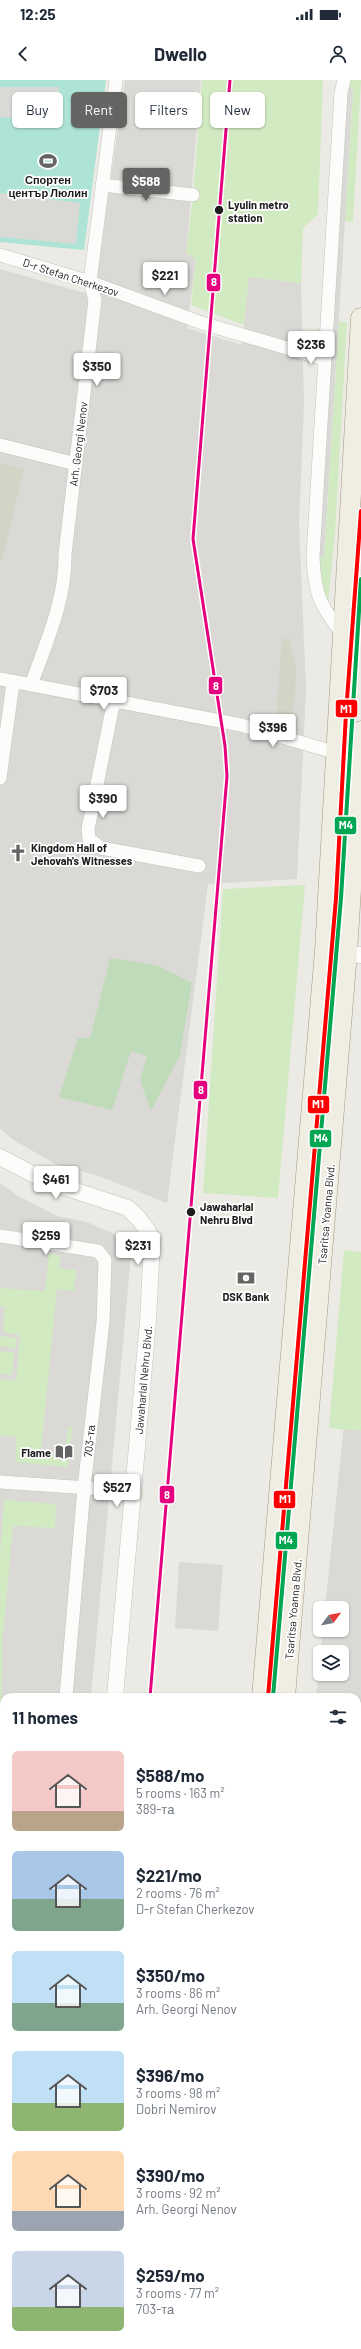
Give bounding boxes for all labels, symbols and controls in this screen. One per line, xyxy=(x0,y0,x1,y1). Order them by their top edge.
text: 12:25 xyxy=(20,5,56,23)
icon: back xyxy=(12,43,34,65)
text: Dwello xyxy=(154,43,207,65)
icon: person xyxy=(327,43,349,65)
chip: Buy xyxy=(12,92,63,128)
chip: Rent xyxy=(71,92,127,128)
chip: Filters xyxy=(135,92,202,128)
chip: New xyxy=(210,92,265,128)
sports icon: Спортен център Люлин xyxy=(38,151,58,171)
pin: $588 xyxy=(122,168,170,202)
place label: Спортен център Люлин xyxy=(8,173,88,199)
text: $588 xyxy=(132,173,160,189)
place label: Lyulin metro station xyxy=(228,198,289,224)
marker: Lyulin metro station xyxy=(213,204,225,216)
street label: D-r Stefan Cherkezov xyxy=(21,255,121,299)
pin: $221 xyxy=(141,262,189,296)
text: $221 xyxy=(152,267,178,283)
line badge: 8 xyxy=(206,273,221,292)
text: 8 xyxy=(211,275,217,288)
pin: $236 xyxy=(287,331,335,365)
text: $236 xyxy=(297,336,325,352)
pin: $350 xyxy=(73,353,121,387)
text: $350 xyxy=(83,358,111,374)
street label: Arh. Georgi Nenov xyxy=(66,401,90,487)
line badge: 8 xyxy=(208,676,223,695)
pin: $703 xyxy=(80,677,128,711)
text: 8 xyxy=(213,679,219,692)
text: $703 xyxy=(90,682,118,698)
line badge: M1 xyxy=(335,699,358,718)
text: M1 xyxy=(340,702,352,715)
pin: $396 xyxy=(249,714,297,748)
text: $396 xyxy=(259,719,287,735)
pin: $390 xyxy=(79,785,127,819)
text: $390 xyxy=(89,790,117,806)
line badge: M4 xyxy=(334,816,357,835)
text: M4 xyxy=(339,818,354,831)
place label: Kingdom Hall of Jehovah's Witnesses xyxy=(31,841,133,867)
church icon: Kingdom Hall of Jehovah's Witnesses xyxy=(8,843,28,863)
line badge: 8 xyxy=(193,1080,208,1100)
text: 8 xyxy=(198,1083,204,1096)
line badge: M1 xyxy=(307,1095,330,1114)
text: M1 xyxy=(312,1097,324,1110)
line badge: M4 xyxy=(309,1129,332,1148)
text: M4 xyxy=(314,1131,329,1144)
street label: Tsaritsa Yoanna Blvd. xyxy=(315,1163,337,1265)
pin: $461 xyxy=(32,1166,80,1200)
text: $461 xyxy=(43,1171,69,1187)
place label: Jawaharlal Nehru Blvd xyxy=(200,1200,254,1226)
marker: Jawaharlal Nehru Blvd xyxy=(185,1206,197,1218)
pin: $259 xyxy=(22,1222,70,1256)
text: $259 xyxy=(32,1227,60,1243)
pin: $231 xyxy=(114,1232,162,1266)
text: $231 xyxy=(125,1237,151,1253)
bank icon: DSK Bank xyxy=(236,1268,256,1288)
place label: DSK Bank xyxy=(223,1290,270,1303)
street label: Jawaharlal Nehru Blvd. xyxy=(132,1325,154,1435)
street label: 703-та xyxy=(81,1423,97,1458)
library icon: Flame xyxy=(54,1442,74,1462)
place label: Flame xyxy=(21,1446,51,1459)
pin: $527 xyxy=(93,1474,141,1508)
text: $527 xyxy=(103,1479,131,1495)
line badge: 8 xyxy=(159,1485,175,1504)
text: 8 xyxy=(164,1488,170,1501)
line badge: M1 xyxy=(273,1490,296,1509)
text: M1 xyxy=(279,1492,291,1505)
line badge: M4 xyxy=(275,1531,298,1550)
text: M4 xyxy=(279,1533,294,1546)
street label: Tsaritsa Yoanna Blvd. xyxy=(282,1558,304,1660)
north arrow xyxy=(313,1601,349,1637)
map controls xyxy=(313,1601,349,1681)
button: layers xyxy=(313,1645,349,1681)
icon: filters xyxy=(327,1706,349,1728)
text: 11 homes xyxy=(12,1707,78,1727)
text: $588/mo xyxy=(136,1765,204,1785)
icon: home xyxy=(44,1767,92,1815)
text: 5 rooms · 163 m² xyxy=(136,1785,225,1801)
text: 389-та xyxy=(136,1801,174,1817)
text: $221/mo xyxy=(136,1865,202,1885)
icon: home xyxy=(44,1867,92,1915)
text: 2 rooms · 76 m² xyxy=(136,1885,220,1901)
text: D-r Stefan Cherkezov xyxy=(136,1901,255,1917)
text: $350/mo xyxy=(136,1965,205,1985)
icon: home xyxy=(44,1967,92,2015)
text: 3 rooms · 86 m² xyxy=(136,1985,220,2001)
text: Arh. Georgi Nenov xyxy=(136,2001,237,2017)
text: $396/mo xyxy=(136,2065,204,2085)
icon: home xyxy=(44,2067,92,2115)
text: 3 rooms · 98 m² xyxy=(136,2085,220,2101)
text: Dobri Nemirov xyxy=(136,2101,216,2117)
text: $390/mo xyxy=(136,2165,205,2185)
icon: home xyxy=(44,2167,92,2215)
text: 3 rooms · 92 m² xyxy=(136,2185,220,2201)
text: Arh. Georgi Nenov xyxy=(136,2201,237,2217)
text: $259/mo xyxy=(136,2265,205,2285)
icon: home xyxy=(44,2267,92,2315)
text: 3 rooms · 77 m² xyxy=(136,2285,219,2301)
text: 703-та xyxy=(136,2301,174,2317)

